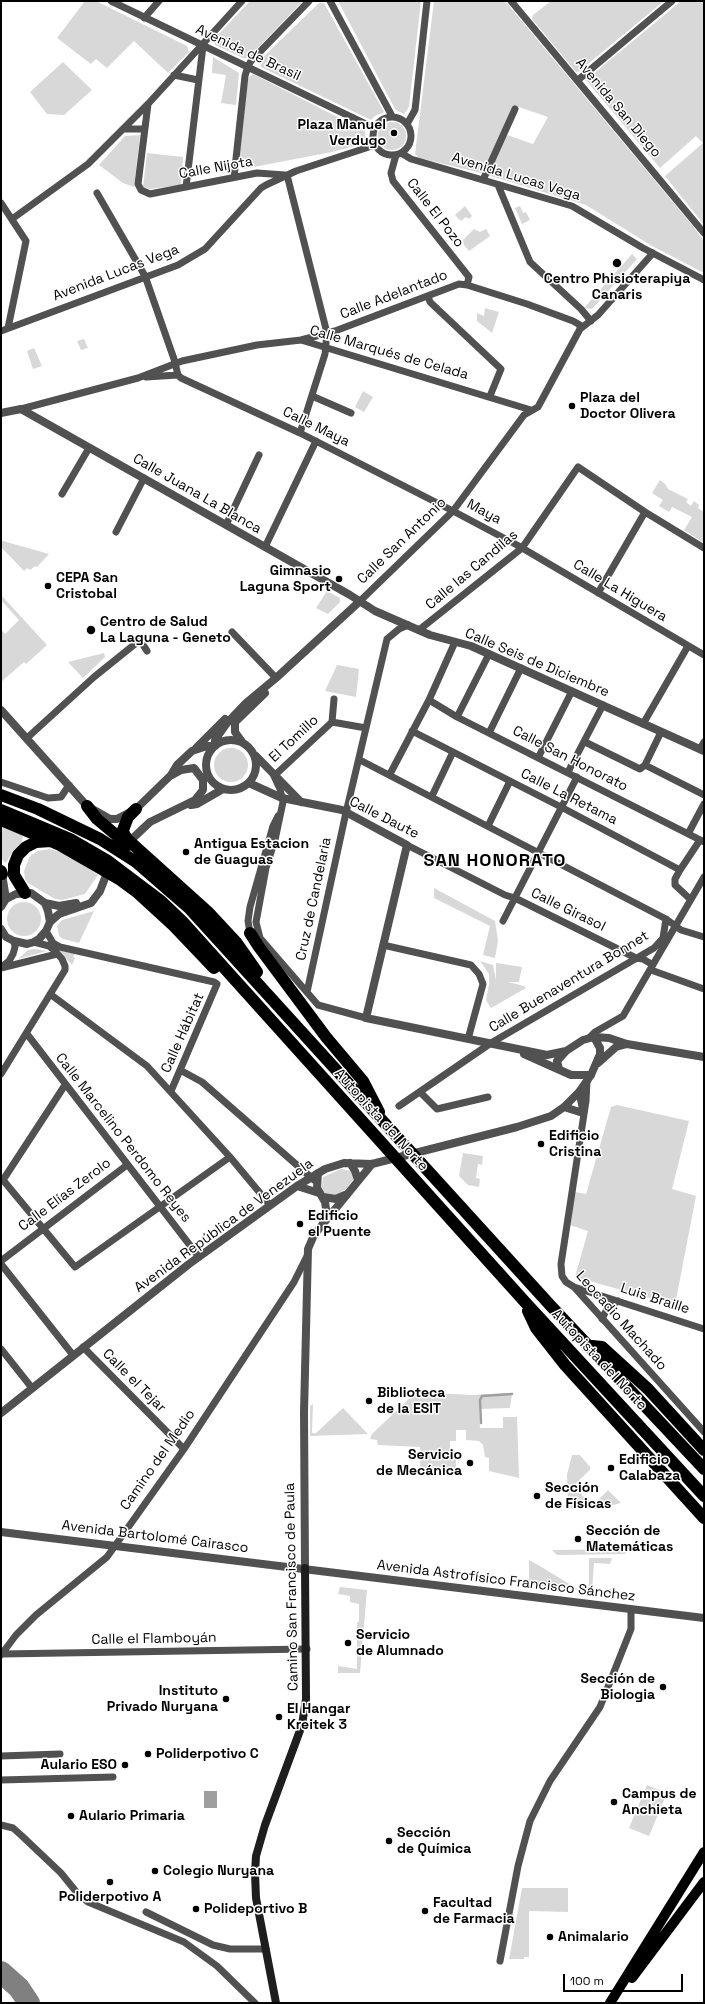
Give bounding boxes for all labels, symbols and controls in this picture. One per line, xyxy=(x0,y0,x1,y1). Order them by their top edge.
street label: Avenida de Brasil xyxy=(193,21,303,85)
street label: Avenida San Diego xyxy=(572,55,664,161)
place label: Plaza Manuel Verdugo xyxy=(297,117,386,150)
marker: Plaza Manuel Verdugo xyxy=(389,128,399,138)
street label: Avenida Lucas Vega xyxy=(450,149,582,205)
street label: Calle Nijota xyxy=(178,153,254,183)
street label: Calle El Pozo xyxy=(403,175,467,251)
street label: Avenida Lucas Vega xyxy=(51,241,181,305)
marker: Centro Phisioterapiya Canaris xyxy=(611,257,623,269)
street label: Calle Adelantado xyxy=(338,267,450,323)
place label: Centro Phisioterapiya Canaris xyxy=(544,271,690,304)
street label: Calle Marqués de Celada xyxy=(308,322,470,384)
place label: Plaza del Doctor Olivera xyxy=(580,390,676,422)
marker: Plaza del Doctor Olivera xyxy=(567,401,577,411)
street label: Calle Maya xyxy=(280,404,352,450)
street label: Calle Juana La Blanca xyxy=(130,450,264,538)
street label: Calle San Antonio xyxy=(354,494,450,588)
street label: Maya xyxy=(464,496,504,528)
street label: Calle las Candilas xyxy=(423,527,521,613)
street label: Calle La Higuera xyxy=(570,556,670,626)
place label: Gimnasio Laguna Sport xyxy=(240,563,331,596)
place label: CEPA San Cristobal xyxy=(56,570,118,602)
marker: Gimnasio Laguna Sport xyxy=(334,574,344,584)
marker: CEPA San Cristobal xyxy=(43,581,53,591)
place label: Centro de Salud La Laguna - Geneto xyxy=(100,614,231,646)
marker: Centro de Salud La Laguna - Geneto xyxy=(85,624,97,636)
street label: Calle Seis de Diciembre xyxy=(462,625,612,701)
street label: El Tomillo xyxy=(266,712,322,766)
street label: Calle San Honorato xyxy=(510,723,630,795)
street label: Calle La Retama xyxy=(518,765,620,829)
street label: Calle Daute xyxy=(346,793,422,843)
place label: Antigua Estacion de Guaguas xyxy=(194,836,309,868)
street label: Cruz de Candelaria xyxy=(293,836,335,962)
marker: Antigua Estacion de Guaguas xyxy=(181,847,191,857)
district label: SAN HONORATO xyxy=(423,850,567,872)
street label: Calle Girasol xyxy=(528,885,608,935)
street label: Calle Buenaventura Bonnet xyxy=(486,928,652,1036)
street label: Calle Hábitat xyxy=(158,990,208,1076)
street label: Calle Marcelino Perdomo Reyes xyxy=(52,1050,194,1226)
street label: Autopista del Norte xyxy=(331,1065,431,1175)
place label: Edificio Cristina xyxy=(549,1128,601,1160)
marker: Edificio Cristina xyxy=(536,1139,546,1149)
street label: Calle Elías Zerolo xyxy=(15,1155,115,1235)
street label: Avenida República de Venezuela xyxy=(131,1155,317,1297)
place label: Edificio el Puente xyxy=(308,1208,371,1240)
marker: Edificio el Puente xyxy=(295,1219,305,1229)
street label: Leocadio Machado xyxy=(572,1268,670,1374)
street label: Luis Braille xyxy=(618,1280,692,1318)
street label: Autopista del Norte xyxy=(548,1306,650,1414)
street label: Calle el Tejar xyxy=(99,1346,169,1416)
place label: Biblioteca de la ESIT xyxy=(377,1385,445,1418)
marker: Biblioteca de la ESIT xyxy=(364,1396,374,1406)
street label: Camino del Medio xyxy=(117,1406,199,1514)
place label: Servicio de Mecánica xyxy=(376,1447,462,1480)
place label: Edificio Calabaza xyxy=(619,1452,680,1484)
marker: Servicio de Mecánica xyxy=(465,1458,475,1468)
marker: Edificio Calabaza xyxy=(606,1463,616,1473)
place label: Sección de Físicas xyxy=(545,1480,611,1512)
street label: Camino San Francisco de Paula xyxy=(282,1483,302,1691)
marker: Sección de Físicas xyxy=(532,1491,542,1501)
street label: Avenida Bartolomé Cairasco xyxy=(61,1517,249,1557)
place label: Sección de Matemáticas xyxy=(586,1523,673,1556)
marker: Sección de Matemáticas xyxy=(573,1534,583,1544)
street label: Avenida Astrofísico Francisco Sánchez xyxy=(376,1557,636,1605)
place label: Servicio de Alumnado xyxy=(356,1627,444,1660)
street label: Calle el Flamboyán xyxy=(91,1630,217,1648)
marker: Servicio de Alumnado xyxy=(343,1638,353,1648)
place label: Sección de Biologia xyxy=(581,1671,655,1704)
marker: Sección de Biologia xyxy=(658,1682,668,1692)
place label: Instituto Privado Nuryana xyxy=(107,1683,218,1716)
marker: Instituto Privado Nuryana xyxy=(221,1694,231,1704)
place label: El Hangar Kreitek 3 xyxy=(287,1701,351,1734)
marker: El Hangar Kreitek 3 xyxy=(274,1712,284,1722)
place label: Poliderpotivo C xyxy=(156,1746,259,1762)
marker: Poliderpotivo C xyxy=(143,1749,153,1759)
place label: Aulario ESO xyxy=(41,1757,117,1773)
marker: Aulario ESO xyxy=(120,1760,130,1770)
place label: Campus de Anchieta xyxy=(622,1786,697,1818)
marker: Campus de Anchieta xyxy=(609,1797,619,1807)
place label: Aulario Primaria xyxy=(79,1808,185,1824)
marker: Aulario Primaria xyxy=(66,1811,76,1821)
place label: Sección de Química xyxy=(397,1825,471,1858)
marker: Sección de Química xyxy=(384,1836,394,1846)
place label: Colegio Nuryana xyxy=(163,1863,274,1879)
marker: Colegio Nuryana xyxy=(150,1866,160,1876)
marker: Poliderpotivo A xyxy=(105,1877,115,1887)
place label: Poliderpotivo A xyxy=(59,1889,161,1905)
place label: Facultad de Farmacia xyxy=(433,1895,514,1928)
place label: Polideportivo B xyxy=(204,1901,307,1917)
marker: Polideportivo B xyxy=(191,1904,201,1914)
marker: Facultad de Farmacia xyxy=(420,1906,430,1916)
place label: Animalario xyxy=(558,1929,629,1945)
marker: Animalario xyxy=(545,1932,555,1942)
scale bar xyxy=(565,1966,685,1992)
text: 100 m xyxy=(570,1973,604,1989)

